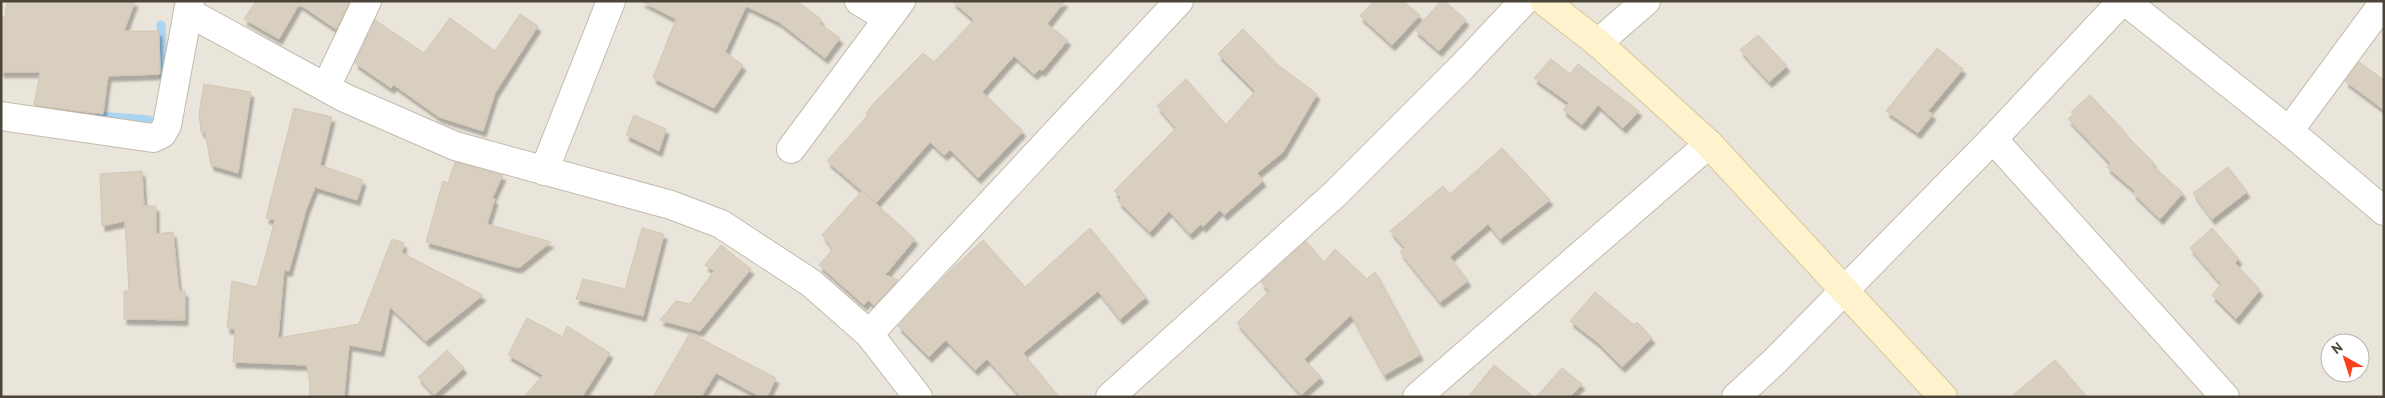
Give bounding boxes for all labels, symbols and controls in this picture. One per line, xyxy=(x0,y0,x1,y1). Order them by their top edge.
north arrow xyxy=(2320,333,2370,383)
text: N xyxy=(2328,338,2346,358)

